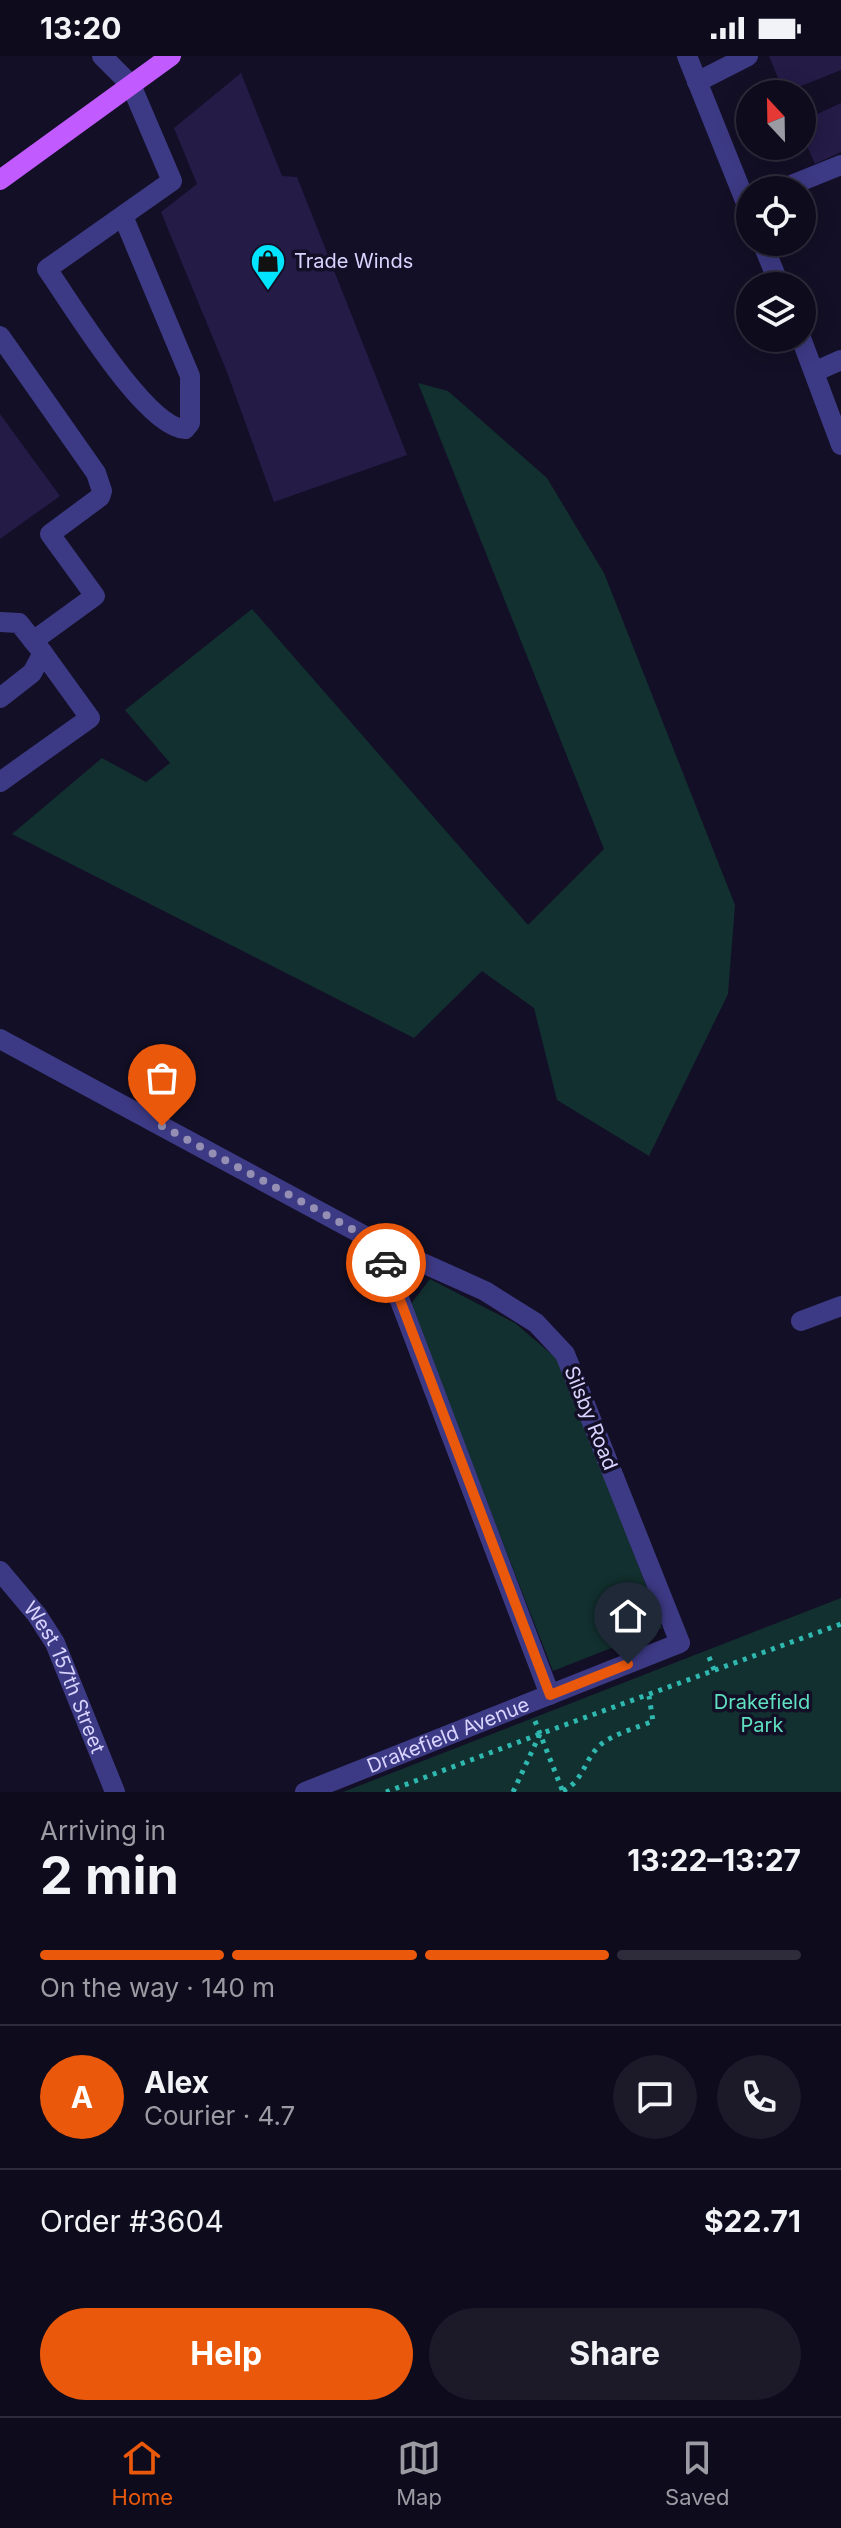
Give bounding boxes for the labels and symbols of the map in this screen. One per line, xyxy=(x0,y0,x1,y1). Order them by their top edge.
north arrow xyxy=(736,80,816,160)
shop icon: Trade Winds xyxy=(249,242,287,292)
place label: Trade Winds xyxy=(294,249,413,273)
pin xyxy=(128,1044,196,1126)
courier xyxy=(346,1223,426,1303)
street label: Silsby Road xyxy=(559,1362,623,1474)
pin xyxy=(594,1582,662,1664)
street label: West 157th Street xyxy=(19,1596,110,1757)
park label: Drakefield Park xyxy=(714,1690,810,1737)
street label: Drakefield Avenue xyxy=(364,1692,533,1778)

